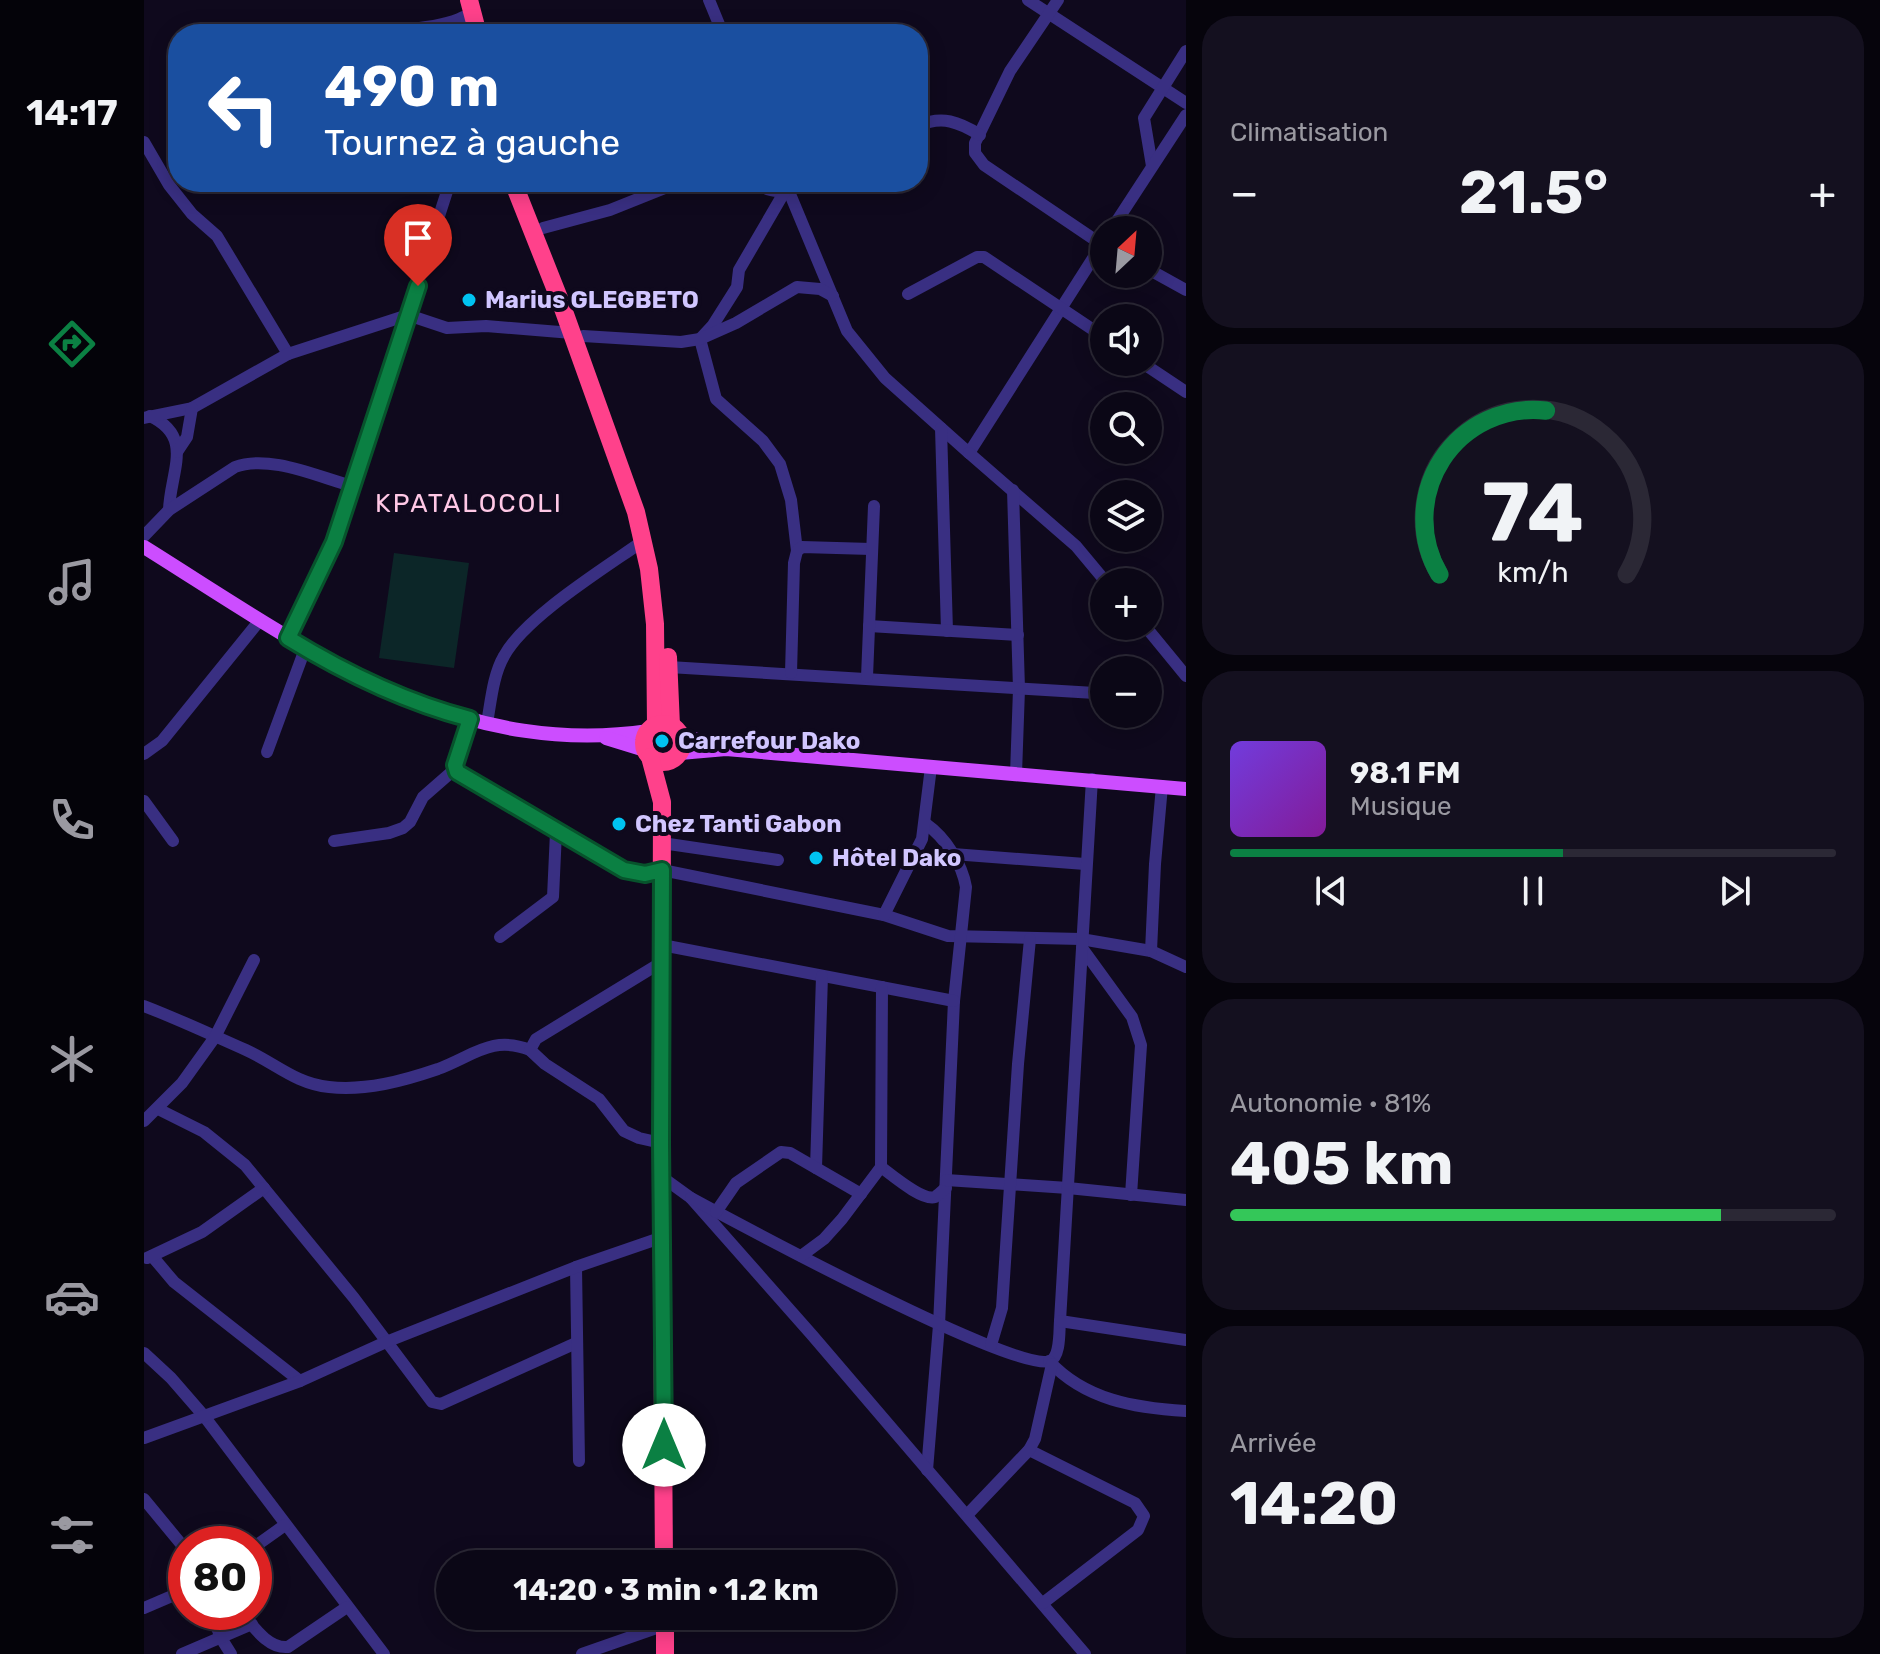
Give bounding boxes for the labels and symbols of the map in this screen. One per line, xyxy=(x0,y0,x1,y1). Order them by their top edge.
pin xyxy=(384,204,452,286)
north arrow xyxy=(1090,216,1162,288)
place label: Marius GLEGBETO xyxy=(485,286,699,314)
marker: Marius GLEGBETO xyxy=(460,291,478,309)
district label: KPATALOCOLI xyxy=(375,488,563,519)
place label: Carrefour Dako xyxy=(678,727,860,755)
marker: Carrefour Dako xyxy=(653,732,671,750)
place label: Chez Tanti Gabon xyxy=(635,810,842,838)
marker: Chez Tanti Gabon xyxy=(610,815,628,833)
place label: Hôtel Dako xyxy=(832,844,961,872)
marker: Hôtel Dako xyxy=(807,849,825,867)
position arrow xyxy=(622,1403,706,1487)
speed limit sign: 80 xyxy=(168,1526,272,1630)

